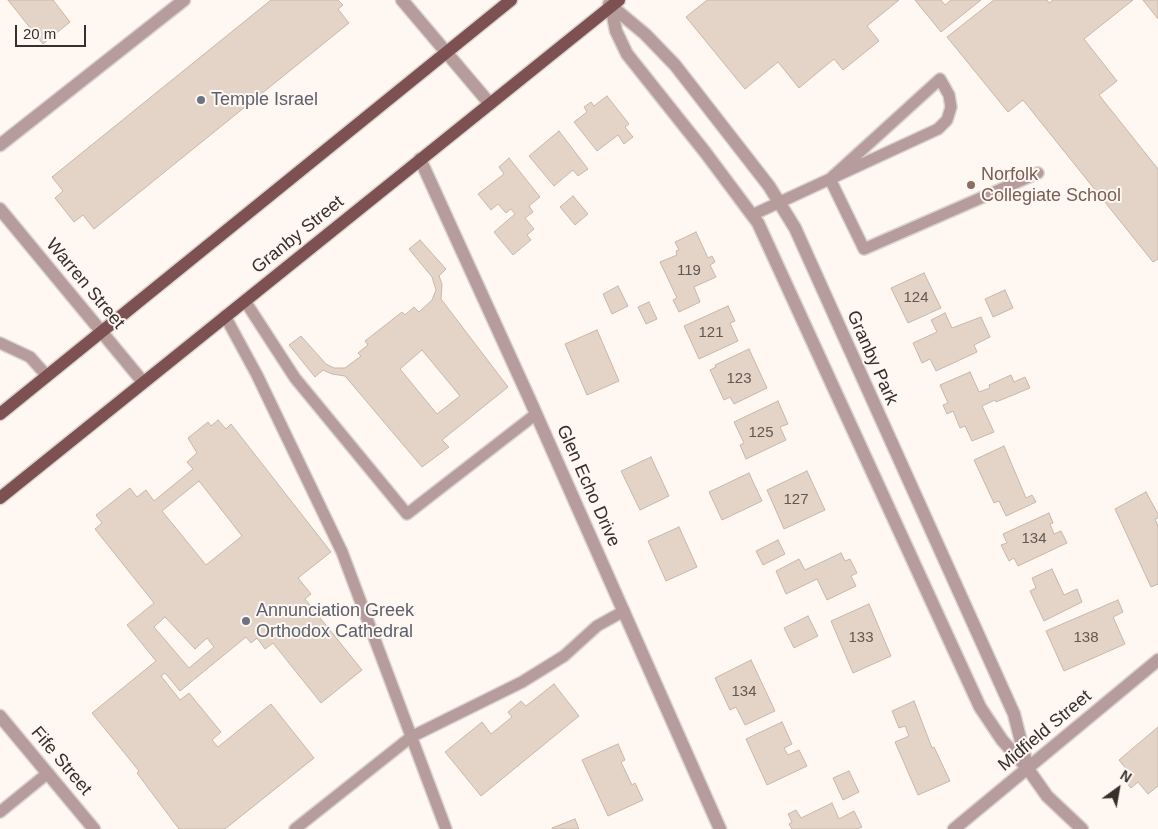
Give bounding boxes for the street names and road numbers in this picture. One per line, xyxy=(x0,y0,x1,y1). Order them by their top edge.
street label: Granby Street xyxy=(248,191,348,279)
street label: Warren Street xyxy=(41,234,129,334)
street label: Granby Park xyxy=(842,307,902,409)
street label: Glen Echo Drive xyxy=(551,422,625,550)
street label: Midfield Street xyxy=(994,686,1096,776)
street label: Fife Street xyxy=(26,722,96,800)

